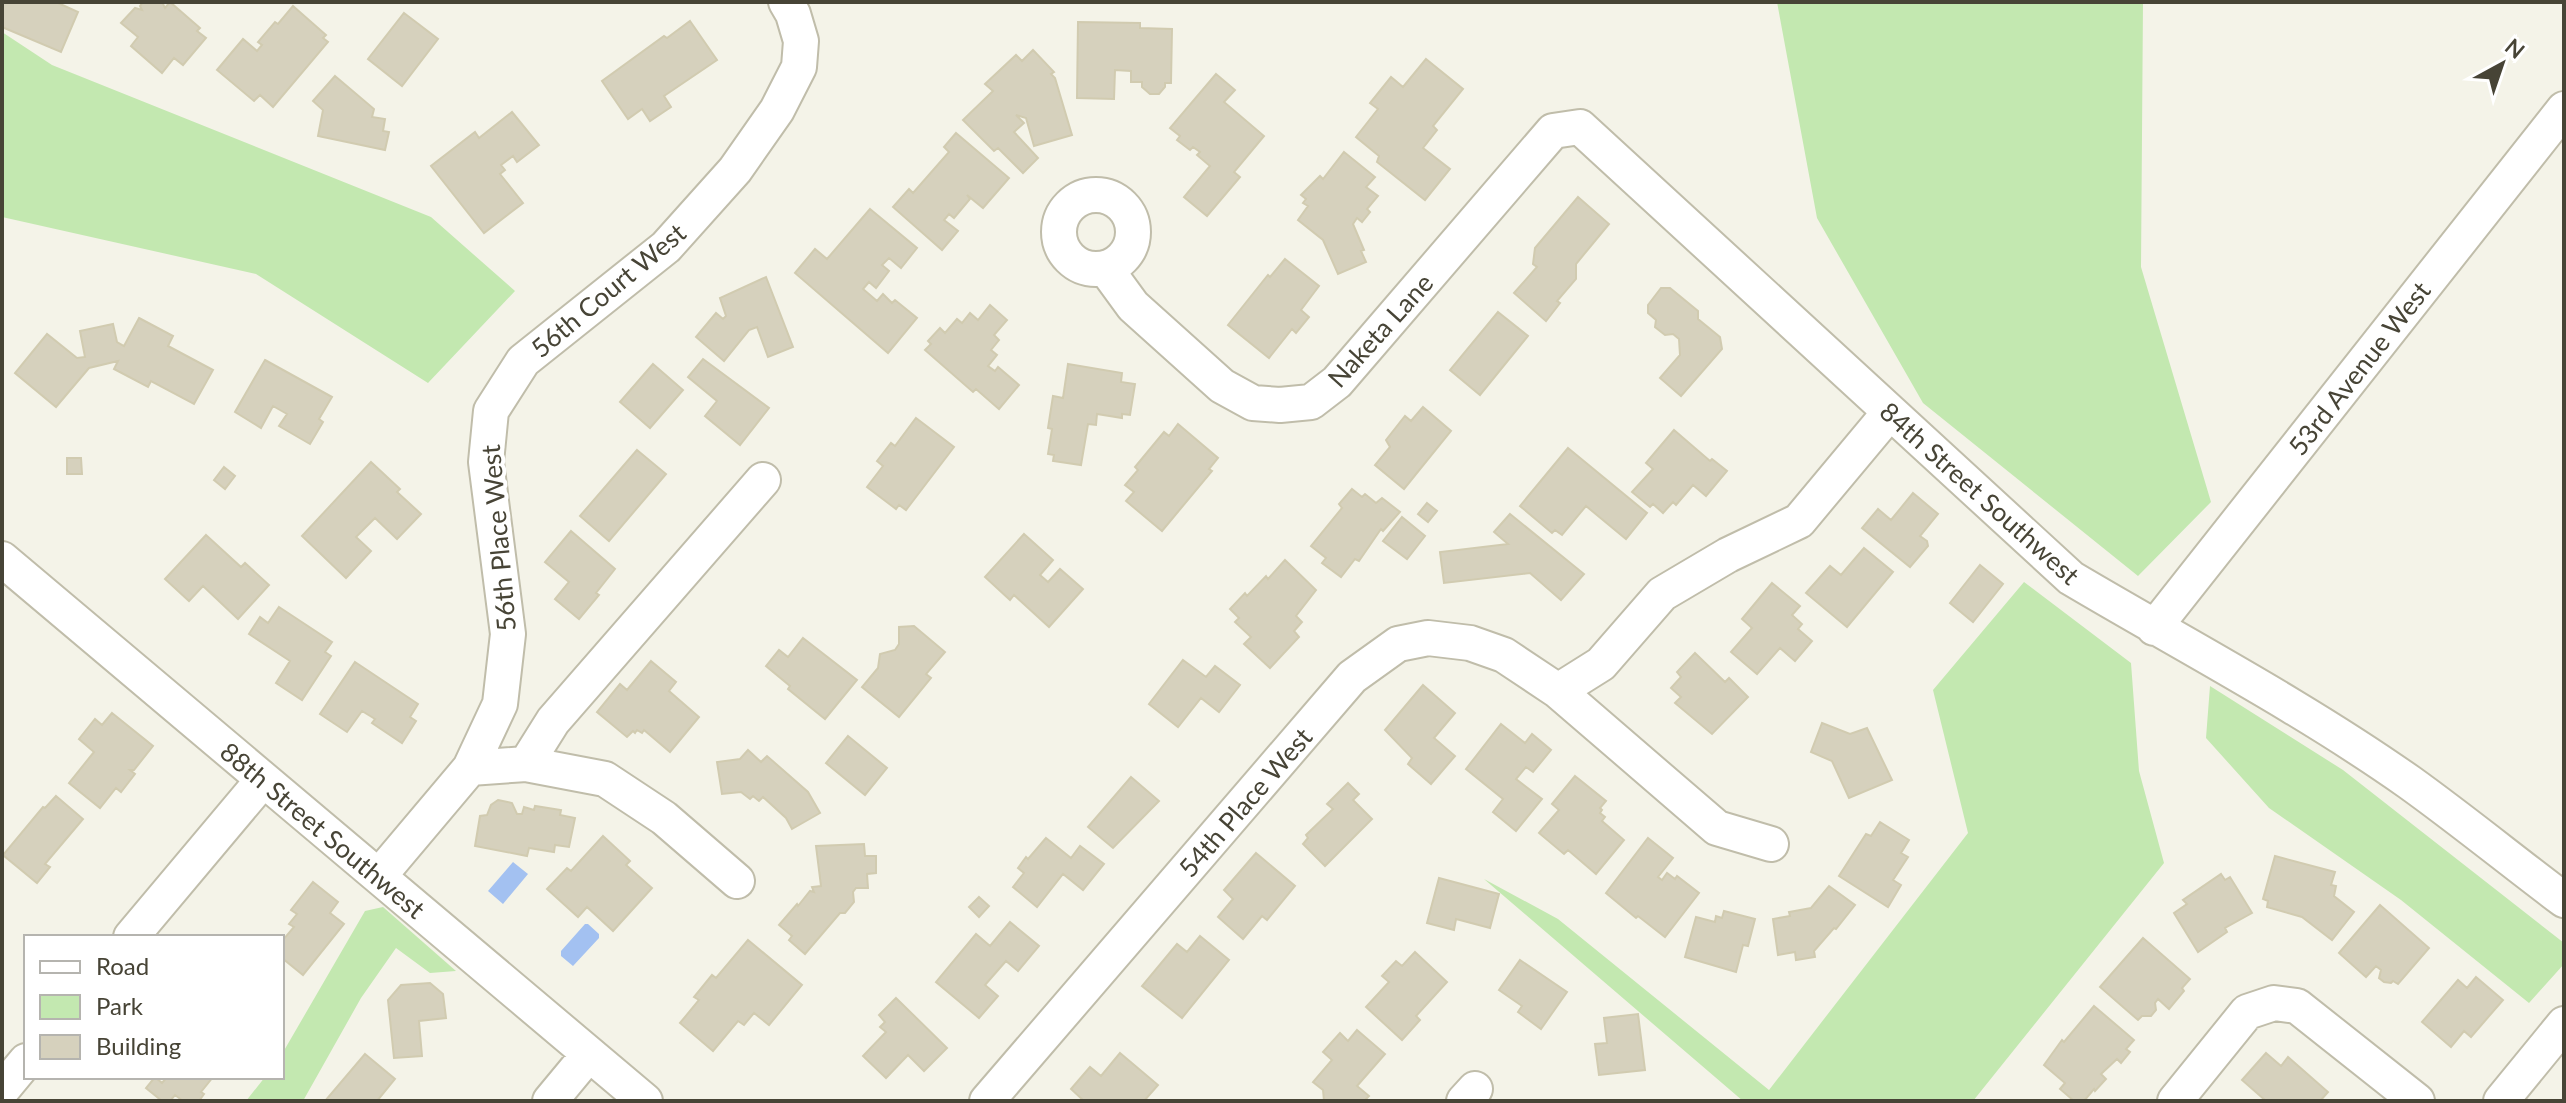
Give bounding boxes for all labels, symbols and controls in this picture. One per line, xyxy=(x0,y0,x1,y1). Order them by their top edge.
north arrow xyxy=(2462,24,2542,104)
text: N xyxy=(2500,33,2530,64)
street label: 56th Court West xyxy=(524,216,692,364)
street label: Naketa Lane xyxy=(1321,267,1439,393)
street label: 53rd Avenue West xyxy=(2281,274,2437,461)
street label: 84th Street Southwest xyxy=(1874,395,2087,591)
street label: 56th Place West xyxy=(474,443,522,633)
street label: 54th Place West xyxy=(1172,720,1319,883)
street label: 88th Street Southwest xyxy=(214,735,432,925)
legend xyxy=(24,935,284,1079)
text: Road xyxy=(96,951,149,980)
text: Park xyxy=(96,991,144,1020)
text: Building xyxy=(96,1031,181,1060)

